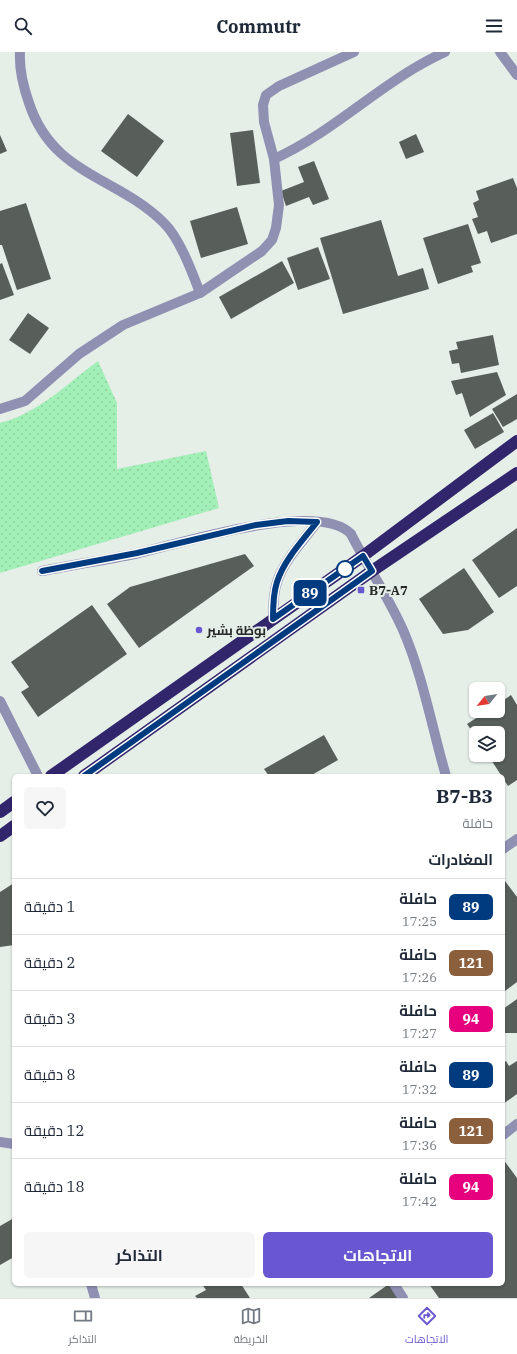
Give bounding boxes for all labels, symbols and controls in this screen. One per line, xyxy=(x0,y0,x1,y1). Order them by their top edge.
icon: search xyxy=(12,15,34,37)
text: Commutr xyxy=(216,15,301,38)
icon: menu xyxy=(483,15,505,37)
unlabelled marker xyxy=(336,560,354,578)
line badge: 89 xyxy=(292,580,328,606)
place label: B7-A7 xyxy=(369,582,408,599)
text: 89 xyxy=(302,584,318,602)
marker: B7-A7 xyxy=(356,585,366,595)
place label: بوظة بشير xyxy=(206,622,266,639)
marker: بوظة بشير xyxy=(194,625,204,635)
north arrow xyxy=(469,682,505,718)
map controls xyxy=(469,682,505,762)
button: layers xyxy=(469,726,505,762)
text: B7-B3 xyxy=(436,784,493,808)
button: heart xyxy=(24,787,66,829)
text: حافلة xyxy=(463,815,493,832)
text: المغادرات xyxy=(428,850,493,869)
text: حافلة xyxy=(399,889,437,908)
text: 1 دقيقة xyxy=(24,897,76,916)
text: 89 xyxy=(463,898,479,916)
text: 17:25 xyxy=(402,913,437,930)
text: حافلة xyxy=(399,945,437,964)
text: 2 دقيقة xyxy=(24,953,76,972)
text: 121 xyxy=(458,954,484,972)
text: 17:26 xyxy=(402,969,437,986)
text: حافلة xyxy=(399,1001,437,1020)
text: 3 دقيقة xyxy=(24,1009,76,1028)
text: 94 xyxy=(463,1010,479,1028)
text: 17:27 xyxy=(402,1025,437,1042)
text: حافلة xyxy=(399,1057,437,1076)
text: 8 دقيقة xyxy=(24,1065,76,1084)
text: 89 xyxy=(463,1066,479,1084)
text: 17:32 xyxy=(402,1081,437,1098)
text: حافلة xyxy=(399,1113,437,1132)
text: 12 دقيقة xyxy=(24,1121,85,1140)
text: 121 xyxy=(458,1122,484,1140)
text: 17:36 xyxy=(402,1137,437,1154)
text: حافلة xyxy=(399,1169,437,1188)
text: 18 دقيقة xyxy=(24,1177,85,1196)
text: 94 xyxy=(463,1178,479,1196)
text: 17:42 xyxy=(402,1193,437,1210)
button: التذاكر xyxy=(24,1232,255,1278)
button: الاتجاهات xyxy=(263,1232,493,1278)
tab: التذاكر xyxy=(69,1305,97,1349)
tab: الخريطة xyxy=(234,1305,268,1349)
tab: الاتجاهات xyxy=(405,1305,449,1349)

